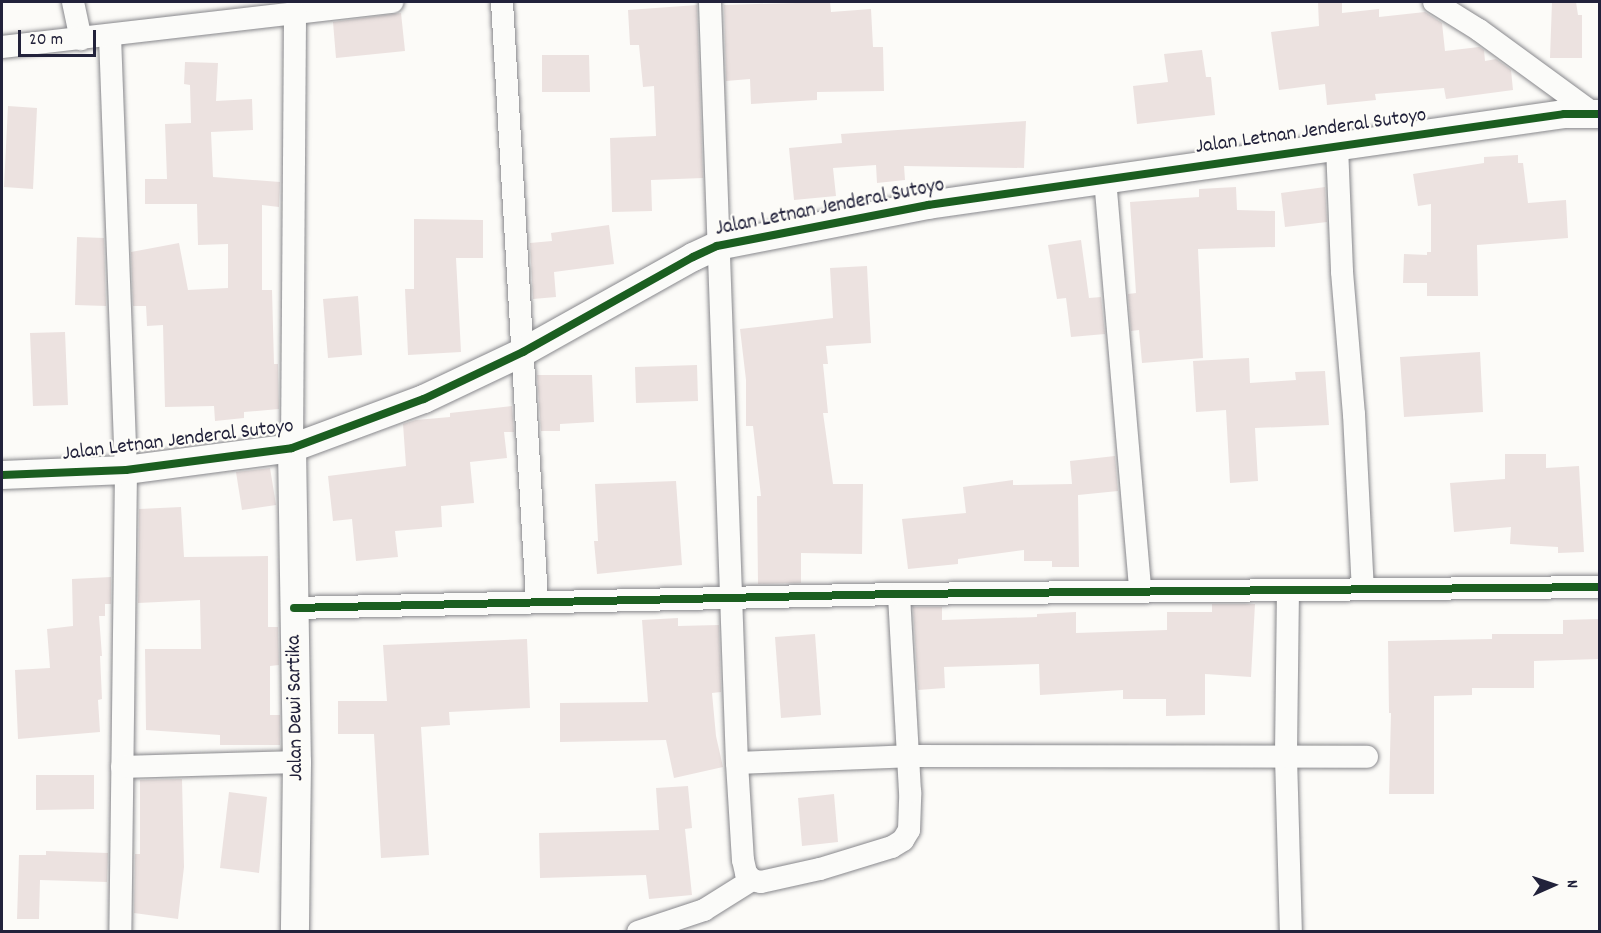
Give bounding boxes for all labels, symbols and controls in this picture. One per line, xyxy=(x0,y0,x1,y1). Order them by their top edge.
scale bar xyxy=(21,18,99,56)
text: 20 m xyxy=(29,28,63,53)
street label: Jalan Letnan Jenderal Sutoyo xyxy=(1194,103,1428,161)
street label: Jalan Letnan Jenderal Sutoyo xyxy=(713,173,947,243)
street label: Jalan Letnan Jenderal Sutoyo xyxy=(61,414,295,468)
street label: Jalan Dewi Sartika xyxy=(282,635,310,781)
north arrow xyxy=(1523,855,1583,915)
text: N xyxy=(1560,879,1583,889)

